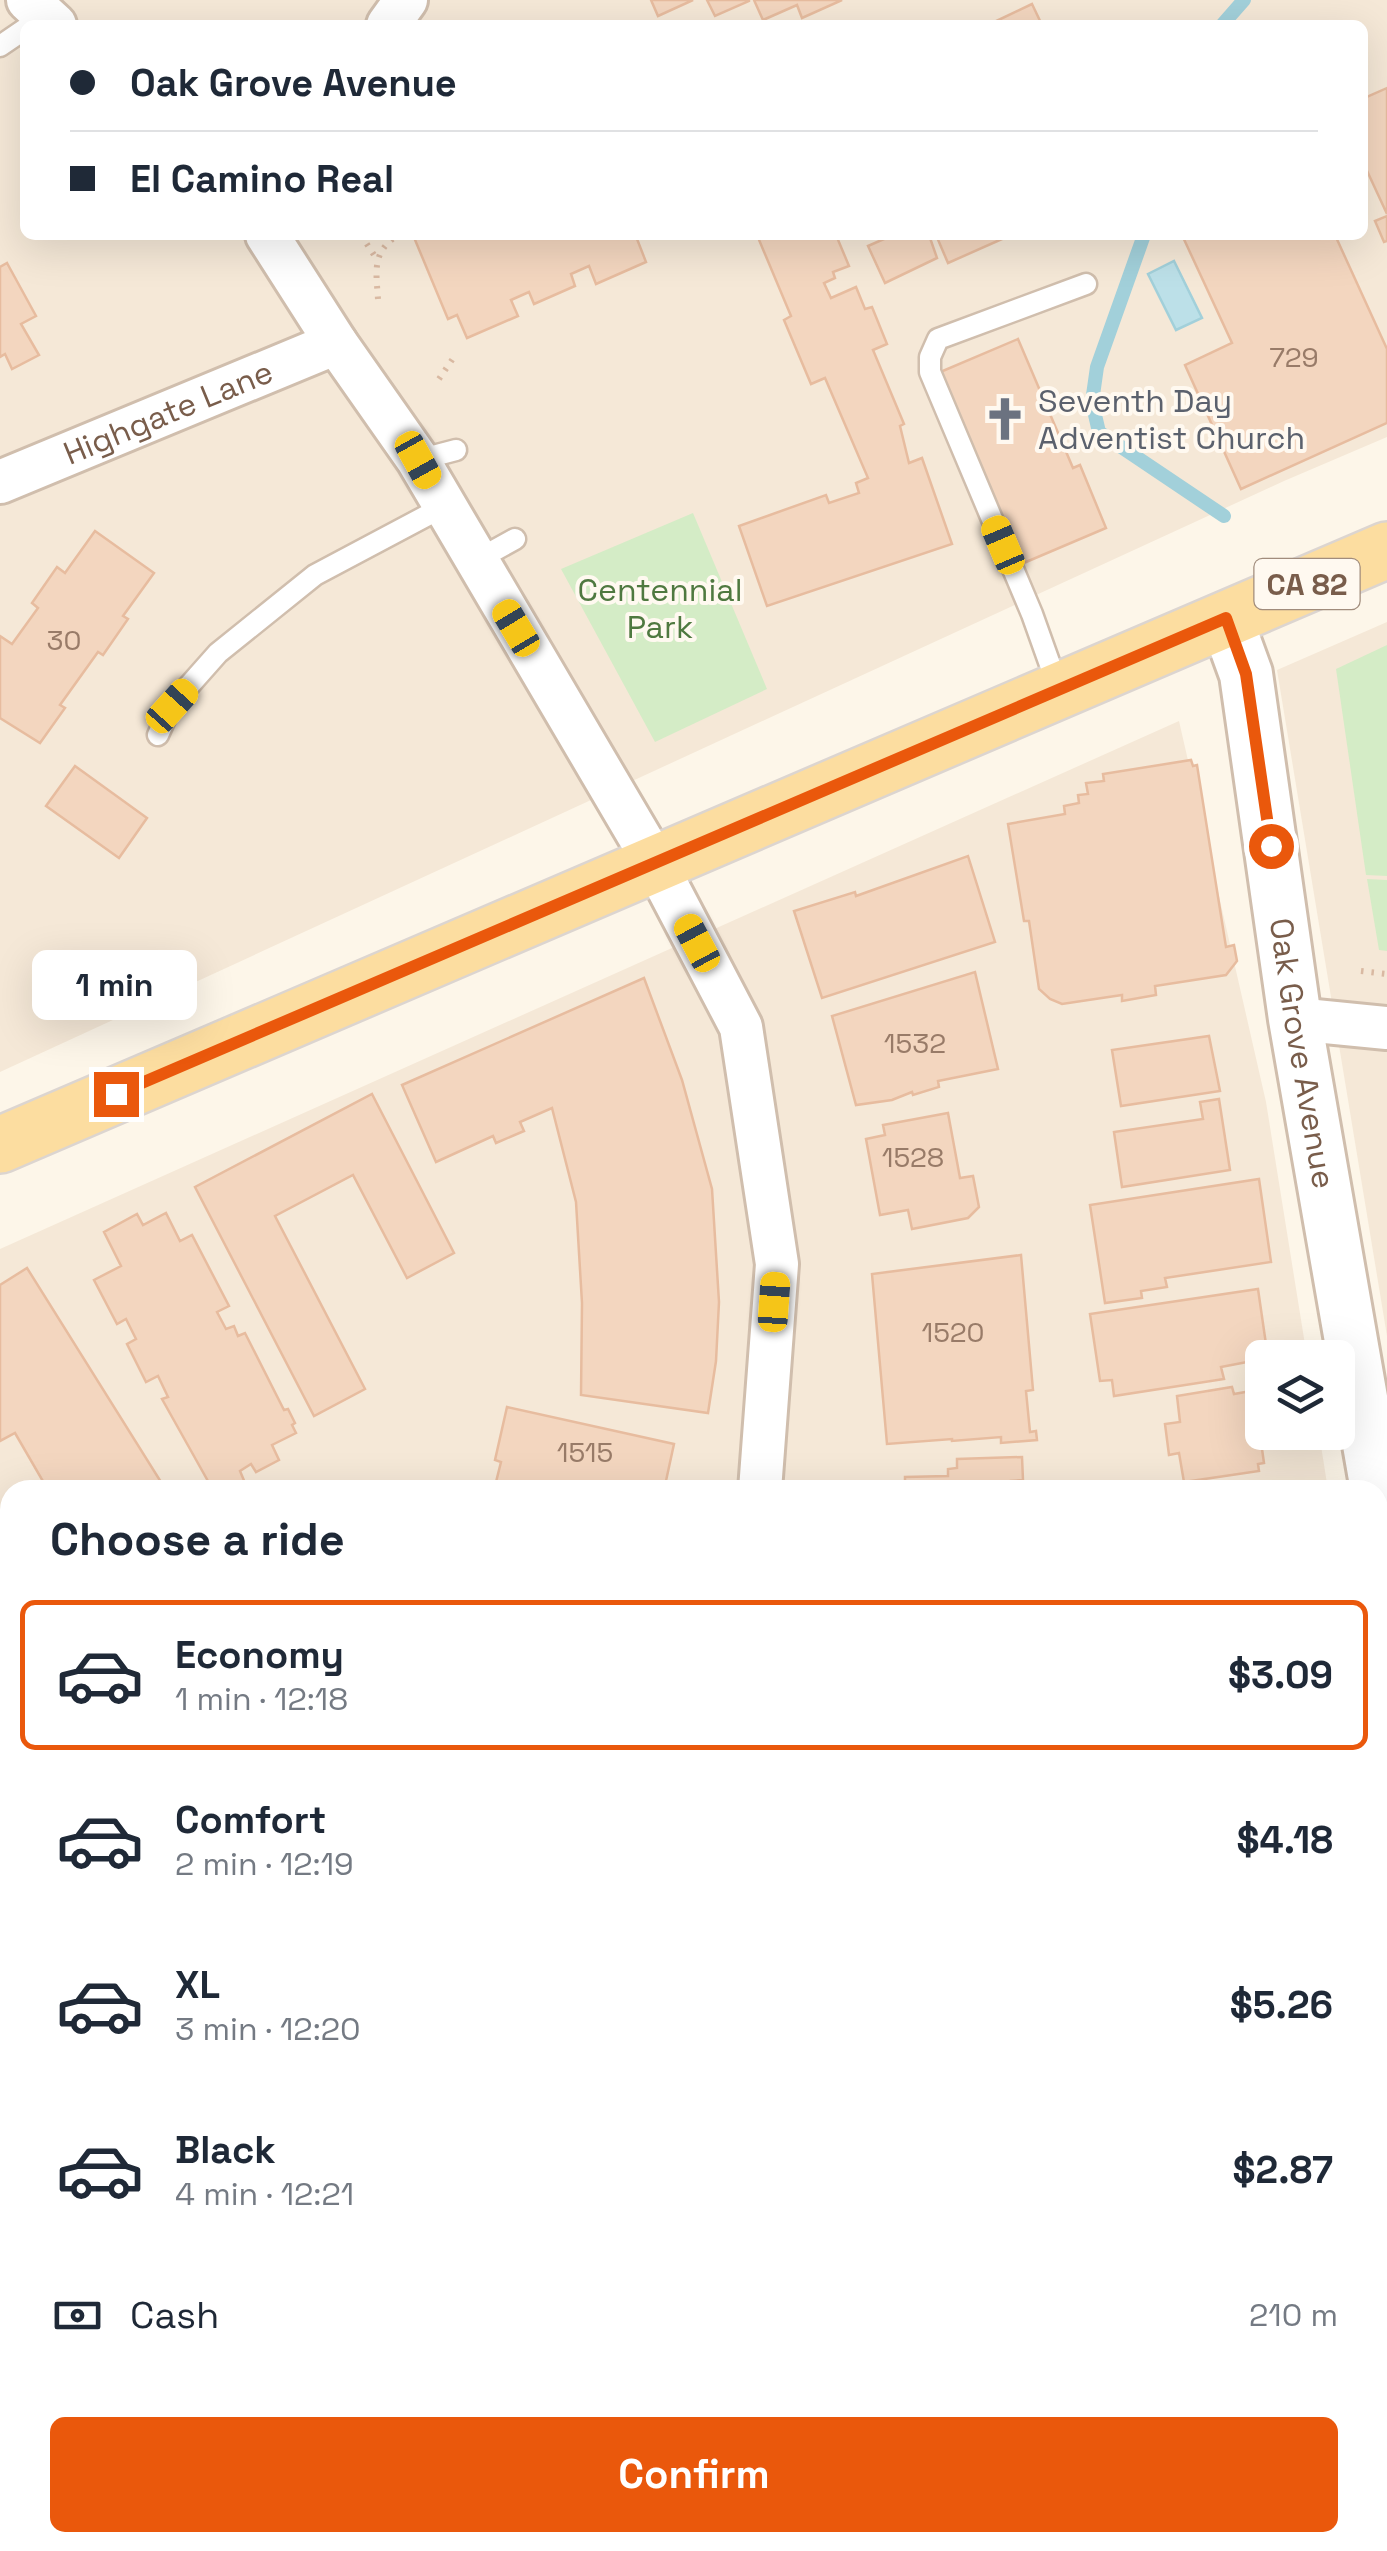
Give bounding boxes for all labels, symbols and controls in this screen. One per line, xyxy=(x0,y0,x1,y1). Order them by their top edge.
text: Oak Grove Avenue xyxy=(130,59,457,107)
text: El Camino Real xyxy=(130,155,394,203)
house number: 729 xyxy=(1269,339,1319,375)
street label: Highgate Lane xyxy=(58,351,279,473)
place label: Seventh Day Adventist Church xyxy=(1038,381,1305,458)
church icon: Seventh Day Adventist Church xyxy=(981,395,1029,443)
car xyxy=(390,426,446,494)
car xyxy=(977,512,1029,578)
road number: CA 82 xyxy=(1254,559,1360,609)
park label: Centennial Park xyxy=(577,570,743,647)
car xyxy=(488,595,544,661)
house number: 30 xyxy=(47,622,81,658)
car xyxy=(141,674,203,738)
route start xyxy=(1249,824,1294,869)
car xyxy=(670,909,724,977)
street label: Oak Grove Avenue xyxy=(1261,915,1344,1192)
callout: 1 min xyxy=(34,949,198,1019)
text: 1 min xyxy=(75,965,154,1005)
house number: 1532 xyxy=(884,1025,946,1061)
route end xyxy=(94,1072,139,1117)
house number: 1528 xyxy=(882,1139,944,1175)
car xyxy=(757,1271,791,1333)
house number: 1520 xyxy=(921,1314,985,1350)
map controls xyxy=(1245,1340,1355,1450)
button: layers xyxy=(1245,1340,1355,1450)
house number: 1515 xyxy=(557,1434,613,1470)
text: Choose a ride xyxy=(50,1511,345,1568)
icon: car xyxy=(55,1630,145,1720)
text: Economy xyxy=(175,1631,344,1679)
text: $3.09 xyxy=(1228,1651,1333,1699)
text: 1 min · 12:18 xyxy=(175,1679,348,1719)
icon: car xyxy=(55,1795,145,1885)
text: Comfort xyxy=(175,1796,326,1844)
text: $4.18 xyxy=(1236,1816,1333,1864)
text: 2 min · 12:19 xyxy=(175,1844,354,1884)
icon: car xyxy=(55,1960,145,2050)
text: XL xyxy=(175,1961,220,2009)
text: $5.26 xyxy=(1230,1981,1333,2029)
text: 3 min · 12:20 xyxy=(175,2009,361,2049)
icon: car xyxy=(55,2125,145,2215)
text: Black xyxy=(175,2126,276,2174)
text: $2.87 xyxy=(1233,2146,1333,2194)
text: 4 min · 12:21 xyxy=(175,2174,354,2214)
icon: cash xyxy=(50,2288,105,2343)
text: Cash xyxy=(130,2291,219,2339)
text: 210 m xyxy=(1249,2295,1338,2335)
button: Confirm xyxy=(50,2417,1338,2532)

